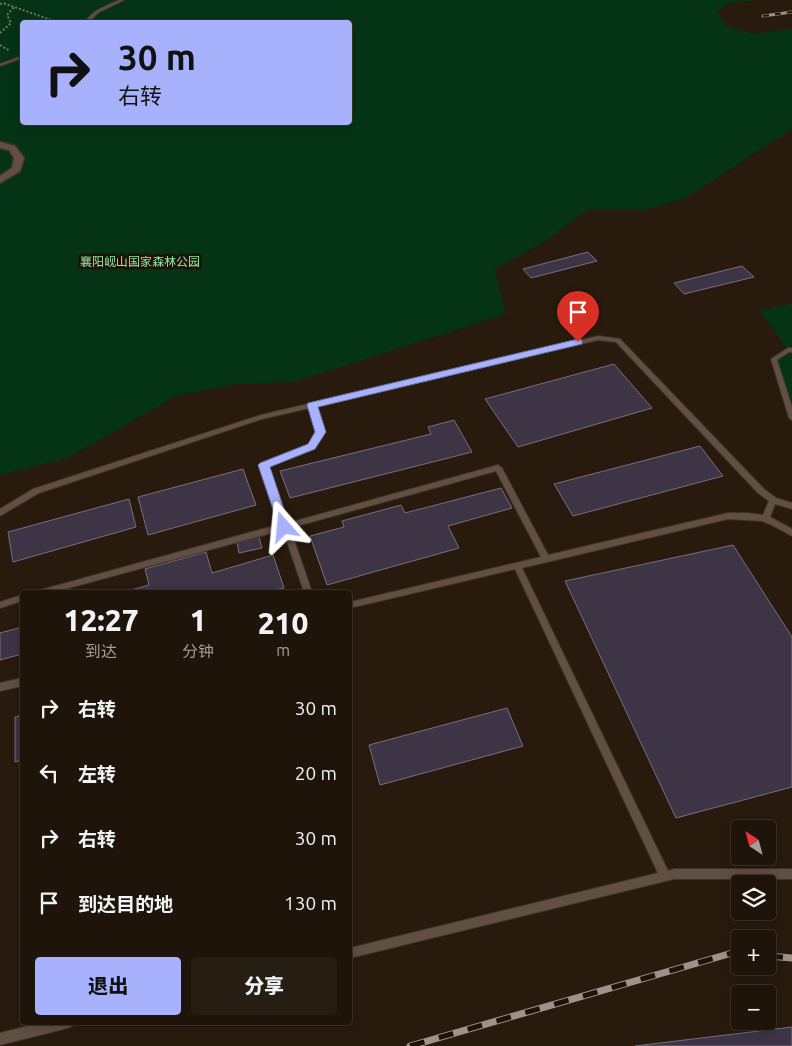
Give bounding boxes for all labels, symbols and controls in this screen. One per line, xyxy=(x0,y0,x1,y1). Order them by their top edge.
text: 30 m xyxy=(118,37,196,77)
icon: right xyxy=(35,40,100,105)
text: 右转 xyxy=(118,83,162,108)
park label: 襄阳岘山国家森林公园 xyxy=(80,255,200,268)
pin xyxy=(557,291,599,342)
icon: arrive xyxy=(564,298,592,326)
position arrow xyxy=(257,500,309,552)
text: 12:27 xyxy=(64,603,139,637)
text: 1 xyxy=(190,603,207,637)
text: 210 xyxy=(258,606,308,640)
text: m xyxy=(276,641,290,659)
text: 到达 xyxy=(85,642,117,660)
text: 分钟 xyxy=(182,642,214,660)
icon: right xyxy=(35,694,63,722)
text: 30 m xyxy=(295,697,337,719)
text: 右转 xyxy=(78,698,116,720)
icon: left xyxy=(35,759,63,787)
text: 20 m xyxy=(295,762,337,784)
text: 左转 xyxy=(78,763,116,785)
north arrow xyxy=(731,820,776,865)
map controls xyxy=(731,820,776,1030)
icon: right xyxy=(35,824,63,852)
text: 30 m xyxy=(295,827,337,849)
text: 右转 xyxy=(78,828,116,850)
button: layers xyxy=(731,875,776,920)
icon: arrive xyxy=(35,889,63,917)
text: 130 m xyxy=(284,892,337,914)
text: 到达目的地 xyxy=(78,893,173,915)
button: + xyxy=(731,930,776,975)
button: 退出 xyxy=(35,957,181,1015)
button: 分享 xyxy=(191,957,337,1015)
button: − xyxy=(731,985,776,1030)

